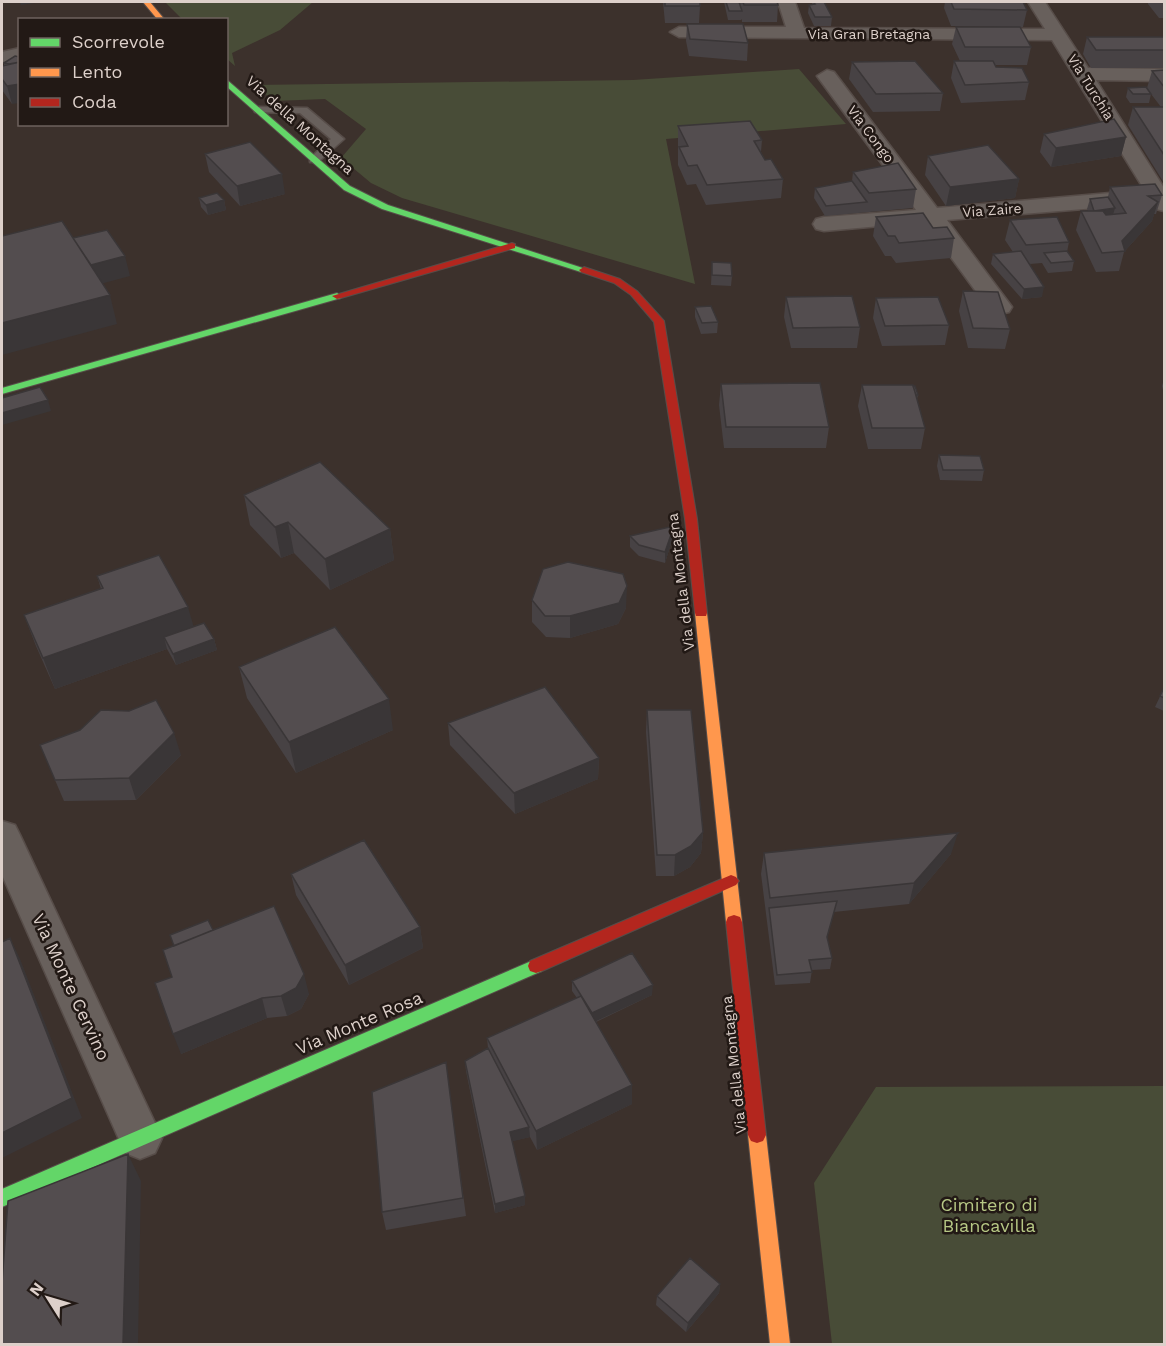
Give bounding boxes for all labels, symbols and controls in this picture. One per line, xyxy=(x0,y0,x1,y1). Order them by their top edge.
legend xyxy=(18,18,228,126)
street label: Via Gran Bretagna xyxy=(808,26,930,42)
text: Scorrevole xyxy=(72,31,165,52)
street label: Via Turchia xyxy=(1064,51,1118,123)
text: Lento xyxy=(72,61,122,82)
street label: Via della Montagna xyxy=(242,72,358,178)
text: Coda xyxy=(72,91,117,112)
street label: Via Congo xyxy=(844,102,898,166)
street label: Via Zaire xyxy=(962,200,1022,220)
street label: Via della Montagna xyxy=(664,511,698,652)
street label: Via Monte Cervino xyxy=(28,910,115,1064)
street label: Via Monte Rosa xyxy=(292,986,425,1059)
street label: Via della Montagna xyxy=(718,994,750,1135)
park label: Cimitero di Biancavilla xyxy=(940,1194,1038,1236)
north arrow xyxy=(18,1268,78,1328)
text: N xyxy=(25,1279,48,1300)

